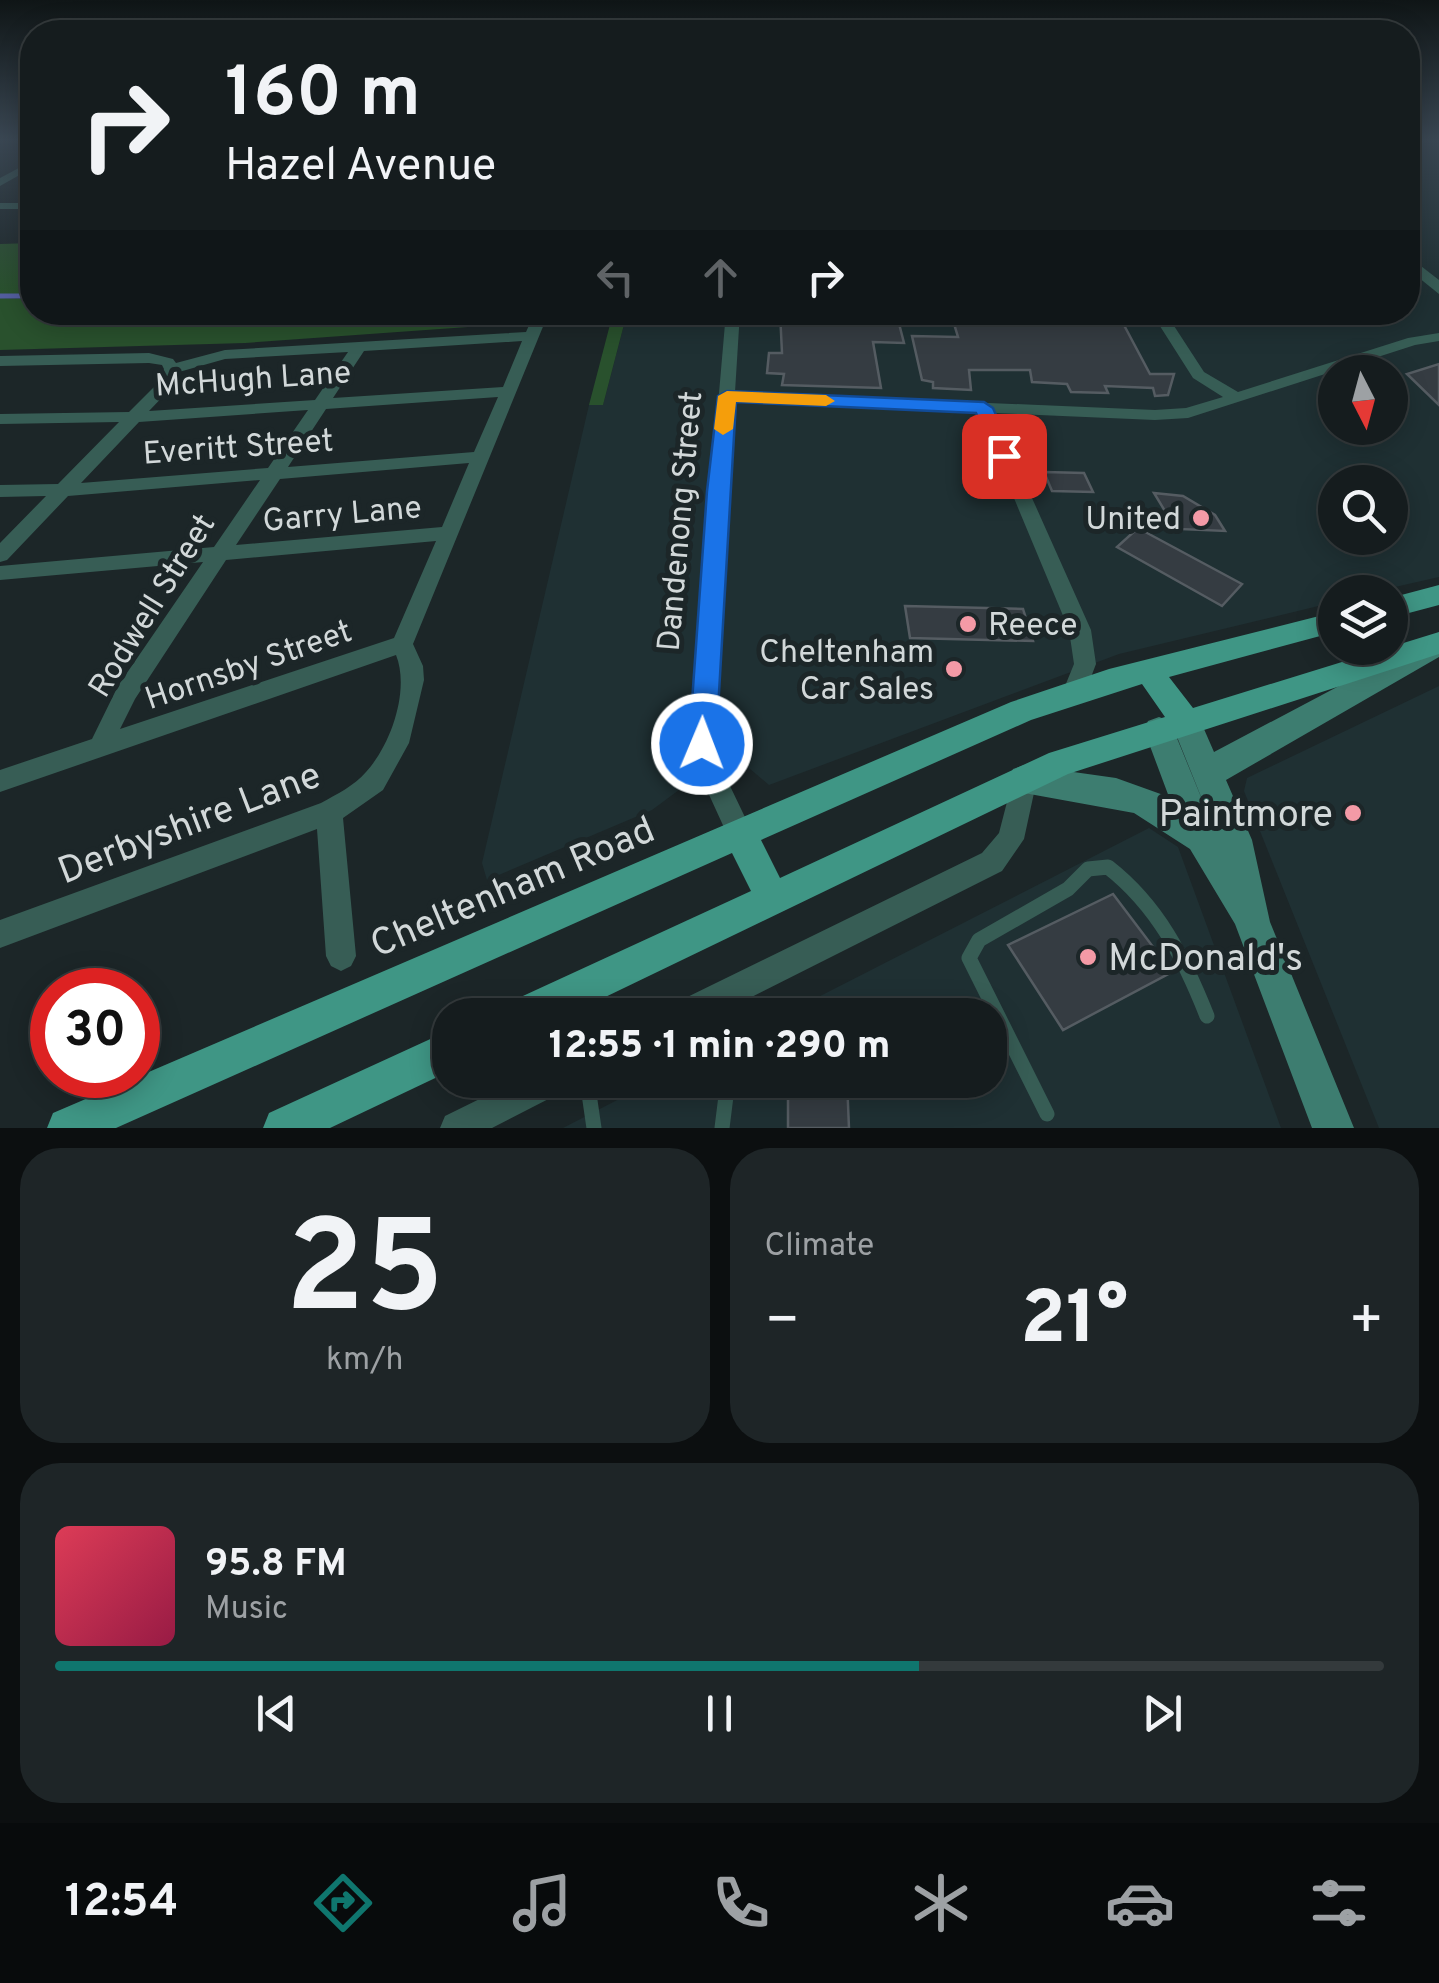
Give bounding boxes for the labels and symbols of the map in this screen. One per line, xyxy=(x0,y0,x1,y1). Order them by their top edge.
street label: McHugh Lane xyxy=(154,354,353,408)
north arrow xyxy=(1318,355,1408,445)
street label: Dandenong Street xyxy=(651,390,713,653)
pin xyxy=(962,414,1047,499)
street label: Everitt Street xyxy=(142,422,335,476)
street label: Garry Lane xyxy=(261,489,423,543)
place label: United xyxy=(1085,501,1181,541)
street label: Rodwell Street xyxy=(81,507,226,706)
marker: United xyxy=(1190,507,1212,529)
place label: Reece xyxy=(988,607,1078,647)
street label: Hornsby Street xyxy=(140,613,358,721)
marker: Reece xyxy=(957,613,979,635)
place label: Cheltenham Car Sales xyxy=(759,634,934,711)
marker: Cheltenham Car Sales xyxy=(943,658,965,680)
position arrow xyxy=(650,692,754,796)
street label: Derbyshire Lane xyxy=(52,753,329,898)
place label: Paintmore xyxy=(1158,792,1333,841)
marker: Paintmore xyxy=(1342,802,1364,824)
street label: Cheltenham Road xyxy=(364,807,663,971)
place label: McDonald's xyxy=(1108,936,1303,985)
marker: McDonald's xyxy=(1077,946,1099,968)
speed limit sign: 30 xyxy=(30,968,160,1098)

